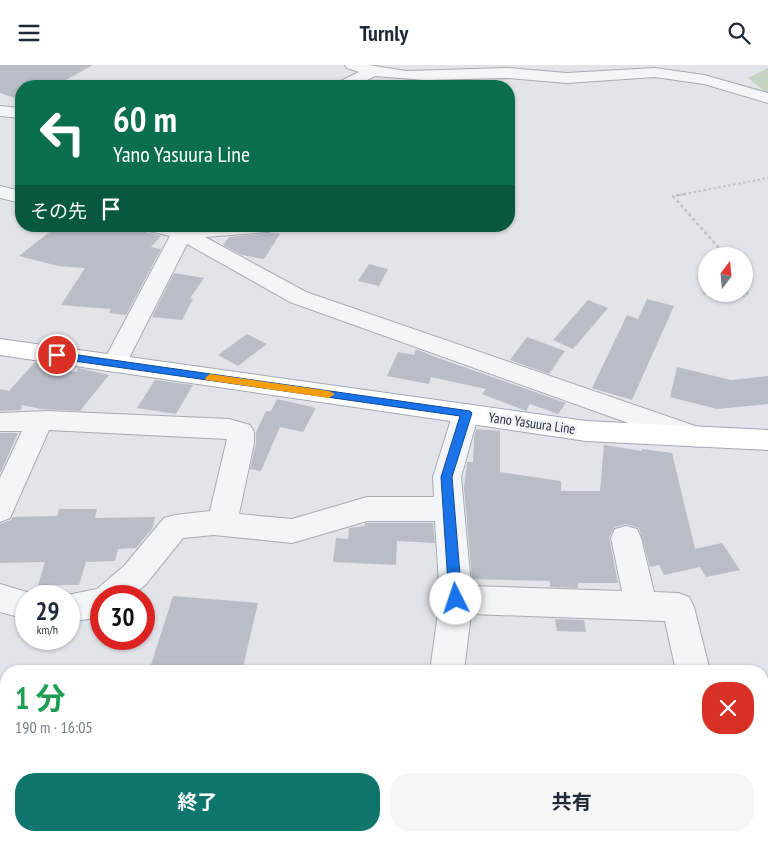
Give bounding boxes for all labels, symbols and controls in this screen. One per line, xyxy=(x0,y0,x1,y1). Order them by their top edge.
icon: menu xyxy=(15,19,43,47)
text: Turnly xyxy=(360,19,408,47)
icon: search xyxy=(725,19,753,47)
text: 60 m xyxy=(113,96,177,142)
icon: left xyxy=(30,100,95,165)
text: Yano Yasuura Line xyxy=(113,140,250,168)
icon: arrive xyxy=(97,195,125,223)
text: その先 xyxy=(30,199,87,223)
north arrow xyxy=(698,247,752,303)
map controls xyxy=(698,247,753,302)
pin xyxy=(36,334,78,376)
icon: arrive xyxy=(43,341,71,369)
street label: Yano Yasuura Line xyxy=(488,408,577,438)
position arrow xyxy=(429,572,481,624)
speed limit sign: 30 xyxy=(90,585,155,650)
text: 29 xyxy=(36,595,59,627)
text: km/h xyxy=(37,622,58,637)
text: 1 分 xyxy=(15,678,66,717)
button: close xyxy=(702,682,754,734)
text: 190 m · 16:05 xyxy=(15,717,93,737)
button: 終了 xyxy=(15,773,380,831)
button: 共有 xyxy=(390,773,754,831)

